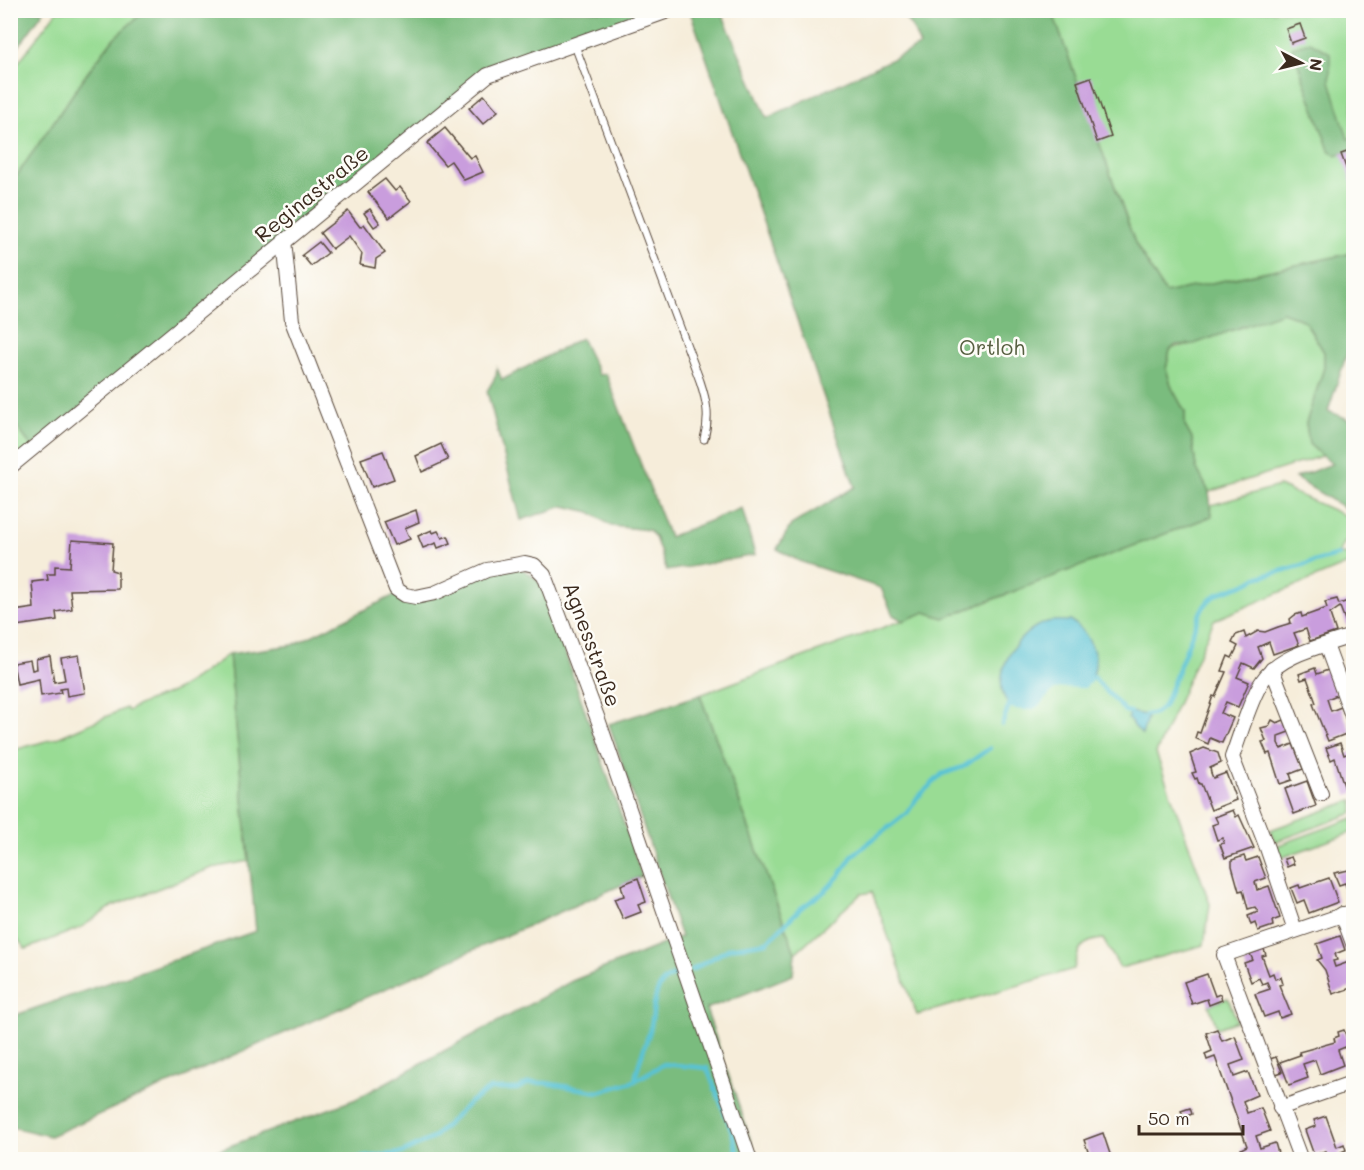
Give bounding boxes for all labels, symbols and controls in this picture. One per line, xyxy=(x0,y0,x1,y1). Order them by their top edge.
north arrow xyxy=(1271,33,1331,93)
text: N xyxy=(1305,58,1328,72)
street label: Reginastraße xyxy=(248,139,374,247)
park label: Ortloh xyxy=(959,333,1025,360)
street label: Agnesstraße xyxy=(558,578,628,710)
scale bar xyxy=(1139,1098,1242,1136)
text: 50 m xyxy=(1148,1106,1190,1130)

